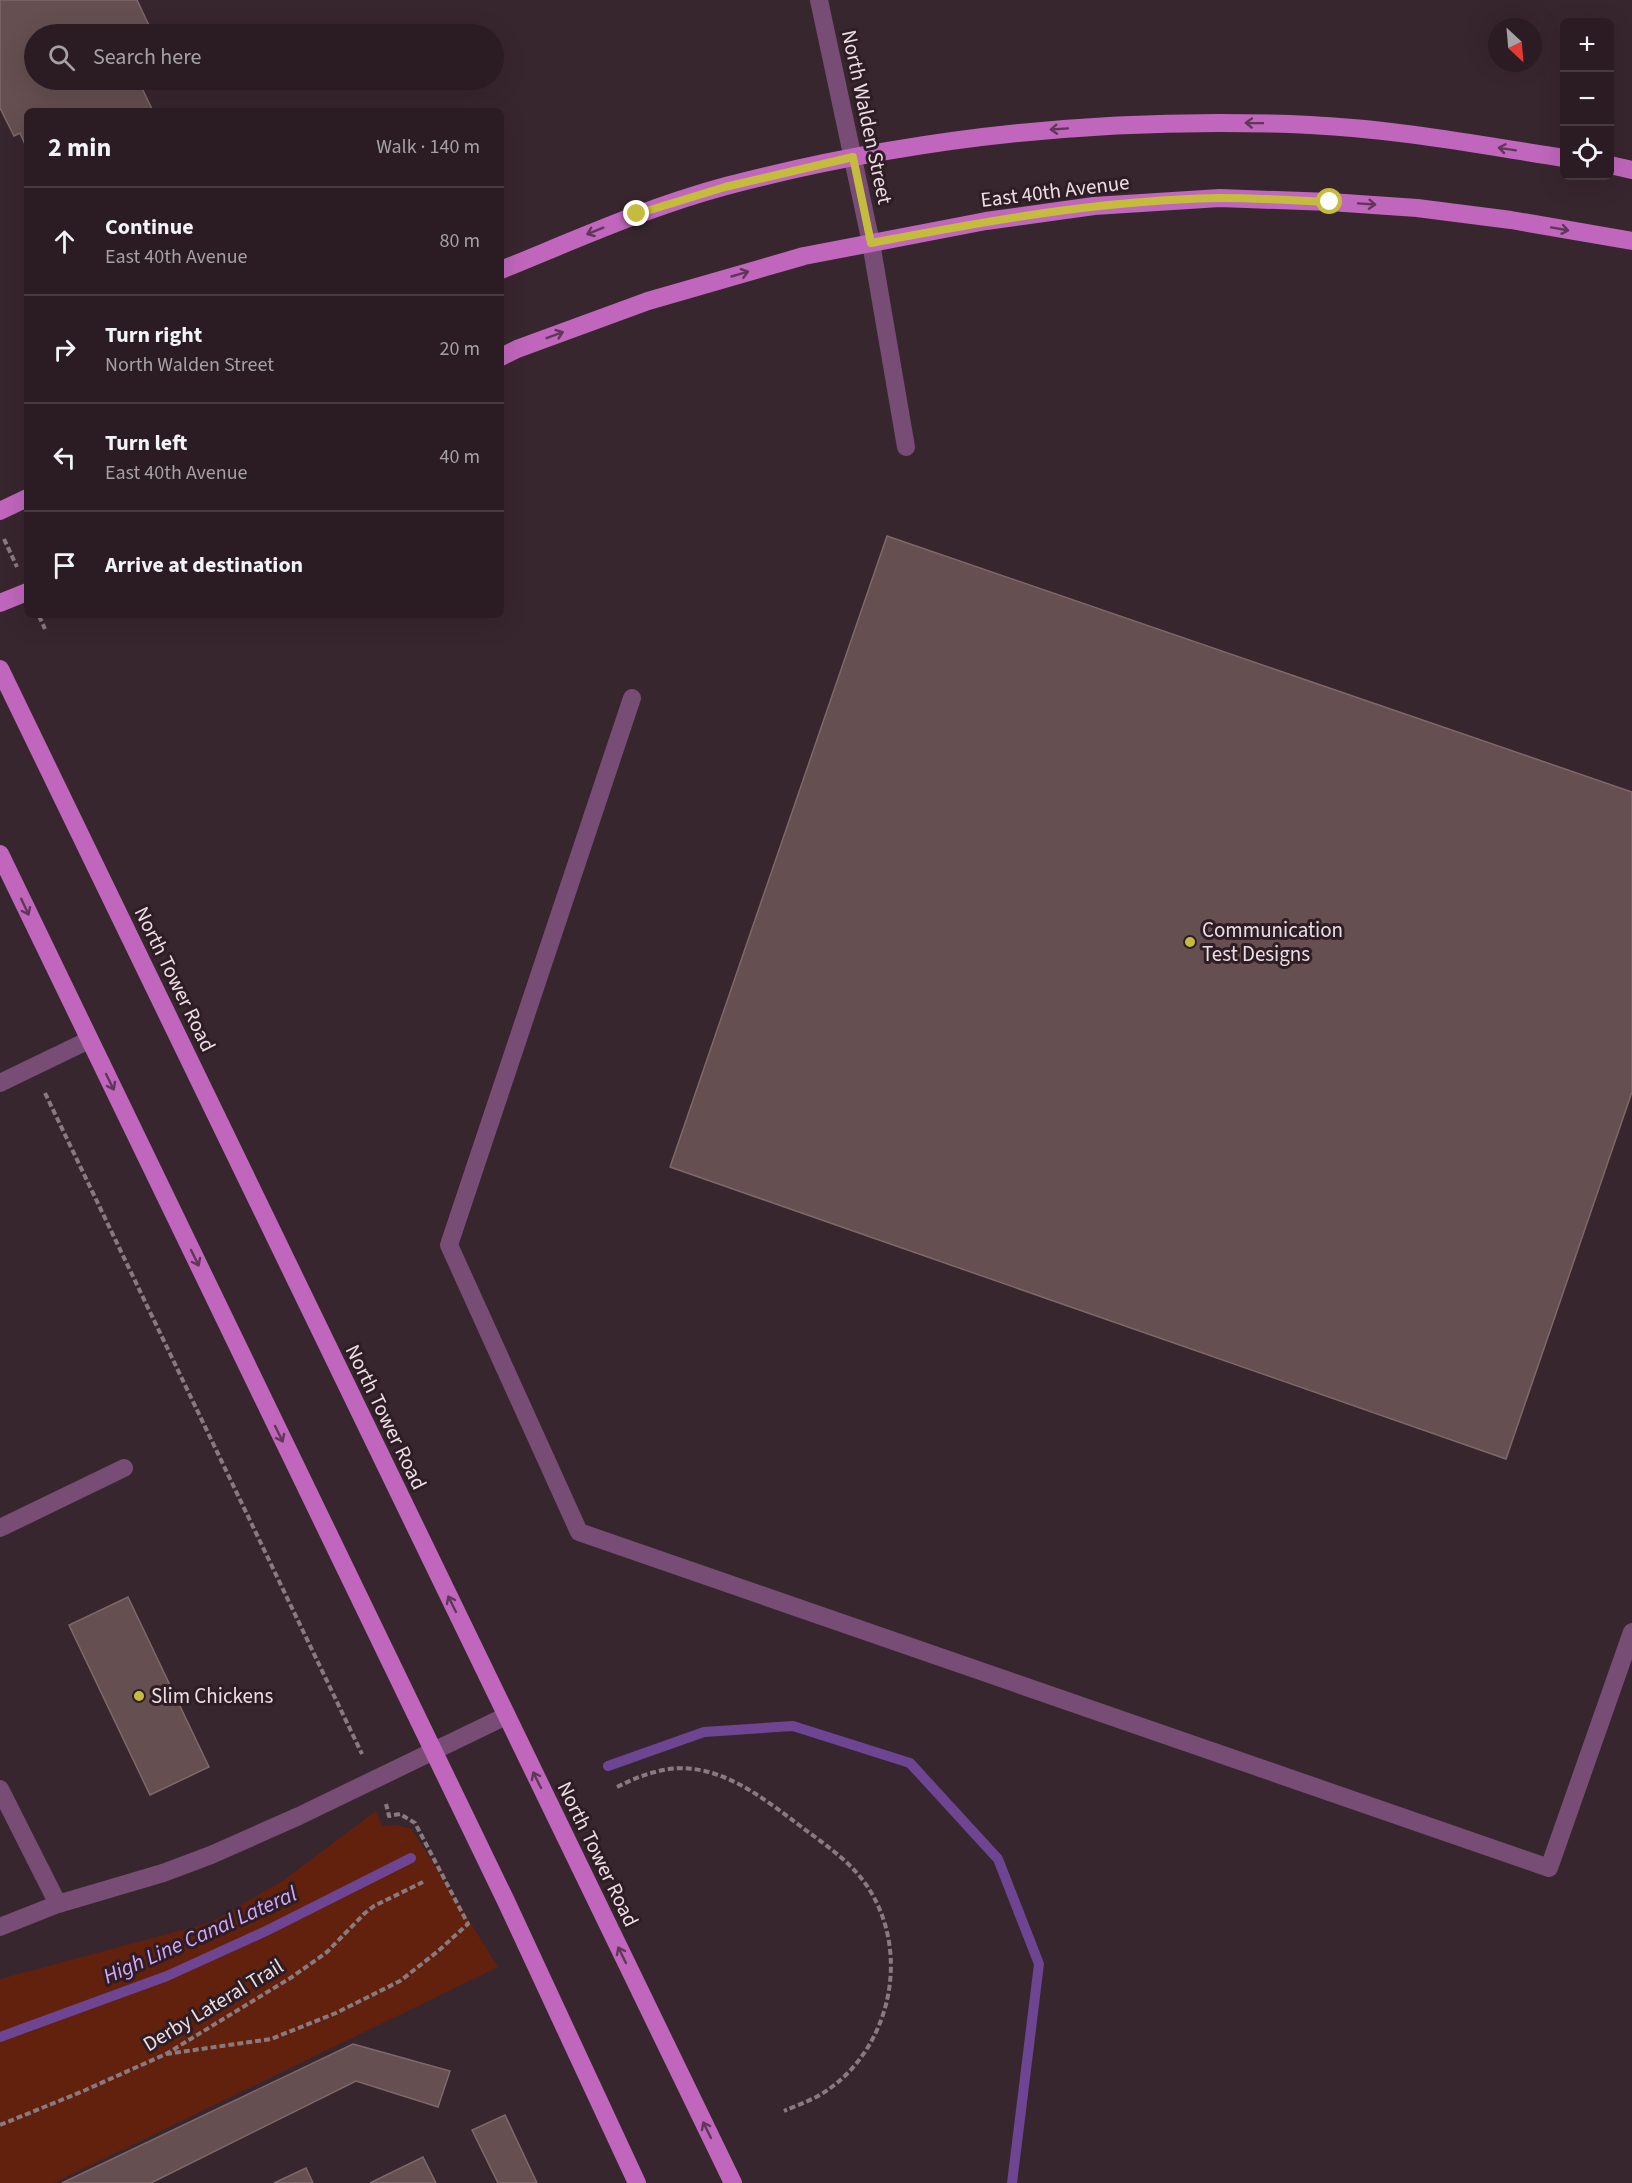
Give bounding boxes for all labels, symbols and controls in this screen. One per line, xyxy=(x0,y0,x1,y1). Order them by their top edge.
north arrow xyxy=(1488,18,1542,72)
map controls xyxy=(1560,18,1614,180)
button: + xyxy=(1560,18,1614,72)
search box xyxy=(24,24,504,90)
street label: North Walden Street xyxy=(834,27,900,207)
icon: search xyxy=(45,41,78,74)
text: Search here xyxy=(93,41,201,73)
button: − xyxy=(1560,72,1614,126)
one-way arrow xyxy=(1244,118,1264,129)
one-way arrow xyxy=(1050,124,1070,135)
button: locate xyxy=(1560,126,1614,180)
text: 2 min xyxy=(48,129,111,166)
text: Walk · 140 m xyxy=(376,133,480,161)
one-way arrow xyxy=(1497,144,1517,155)
street label: East 40th Avenue xyxy=(979,167,1131,215)
route start xyxy=(1316,188,1342,214)
one-way arrow xyxy=(1356,199,1376,210)
route end xyxy=(623,200,649,226)
text: Continue xyxy=(105,211,194,243)
one-way arrow xyxy=(1550,224,1570,235)
icon: ahead xyxy=(48,225,81,258)
one-way arrow xyxy=(587,226,605,237)
text: 80 m xyxy=(440,227,480,255)
text: East 40th Avenue xyxy=(105,243,248,271)
one-way arrow xyxy=(730,268,749,279)
text: Turn right xyxy=(105,319,202,351)
one-way arrow xyxy=(545,329,564,340)
icon: right xyxy=(48,333,81,366)
text: 20 m xyxy=(440,335,480,363)
text: North Walden Street xyxy=(105,351,274,379)
text: Turn left xyxy=(105,427,187,459)
icon: left xyxy=(48,441,81,474)
text: 40 m xyxy=(440,443,480,471)
text: East 40th Avenue xyxy=(105,459,248,487)
icon: arrive xyxy=(48,549,81,582)
text: Arrive at destination xyxy=(105,549,303,581)
one-way arrow xyxy=(20,897,31,915)
street label: North Tower Road xyxy=(127,901,223,1057)
place label: Communication Test Designs xyxy=(1202,915,1343,969)
marker: Communication Test Designs xyxy=(1183,935,1197,949)
one-way arrow xyxy=(104,1073,116,1091)
one-way arrow xyxy=(189,1249,201,1267)
street label: North Tower Road xyxy=(338,1339,434,1495)
one-way arrow xyxy=(274,1424,286,1442)
one-way arrow xyxy=(446,1596,457,1614)
place label: Slim Chickens xyxy=(151,1681,273,1711)
marker: Slim Chickens xyxy=(132,1689,146,1703)
one-way arrow xyxy=(530,1771,542,1789)
street label: North Tower Road xyxy=(550,1776,646,1932)
water label: High Line Canal Lateral xyxy=(98,1878,303,1992)
one-way arrow xyxy=(615,1947,627,1965)
street label: Derby Lateral Trail xyxy=(137,1951,289,2059)
one-way arrow xyxy=(701,2122,713,2140)

